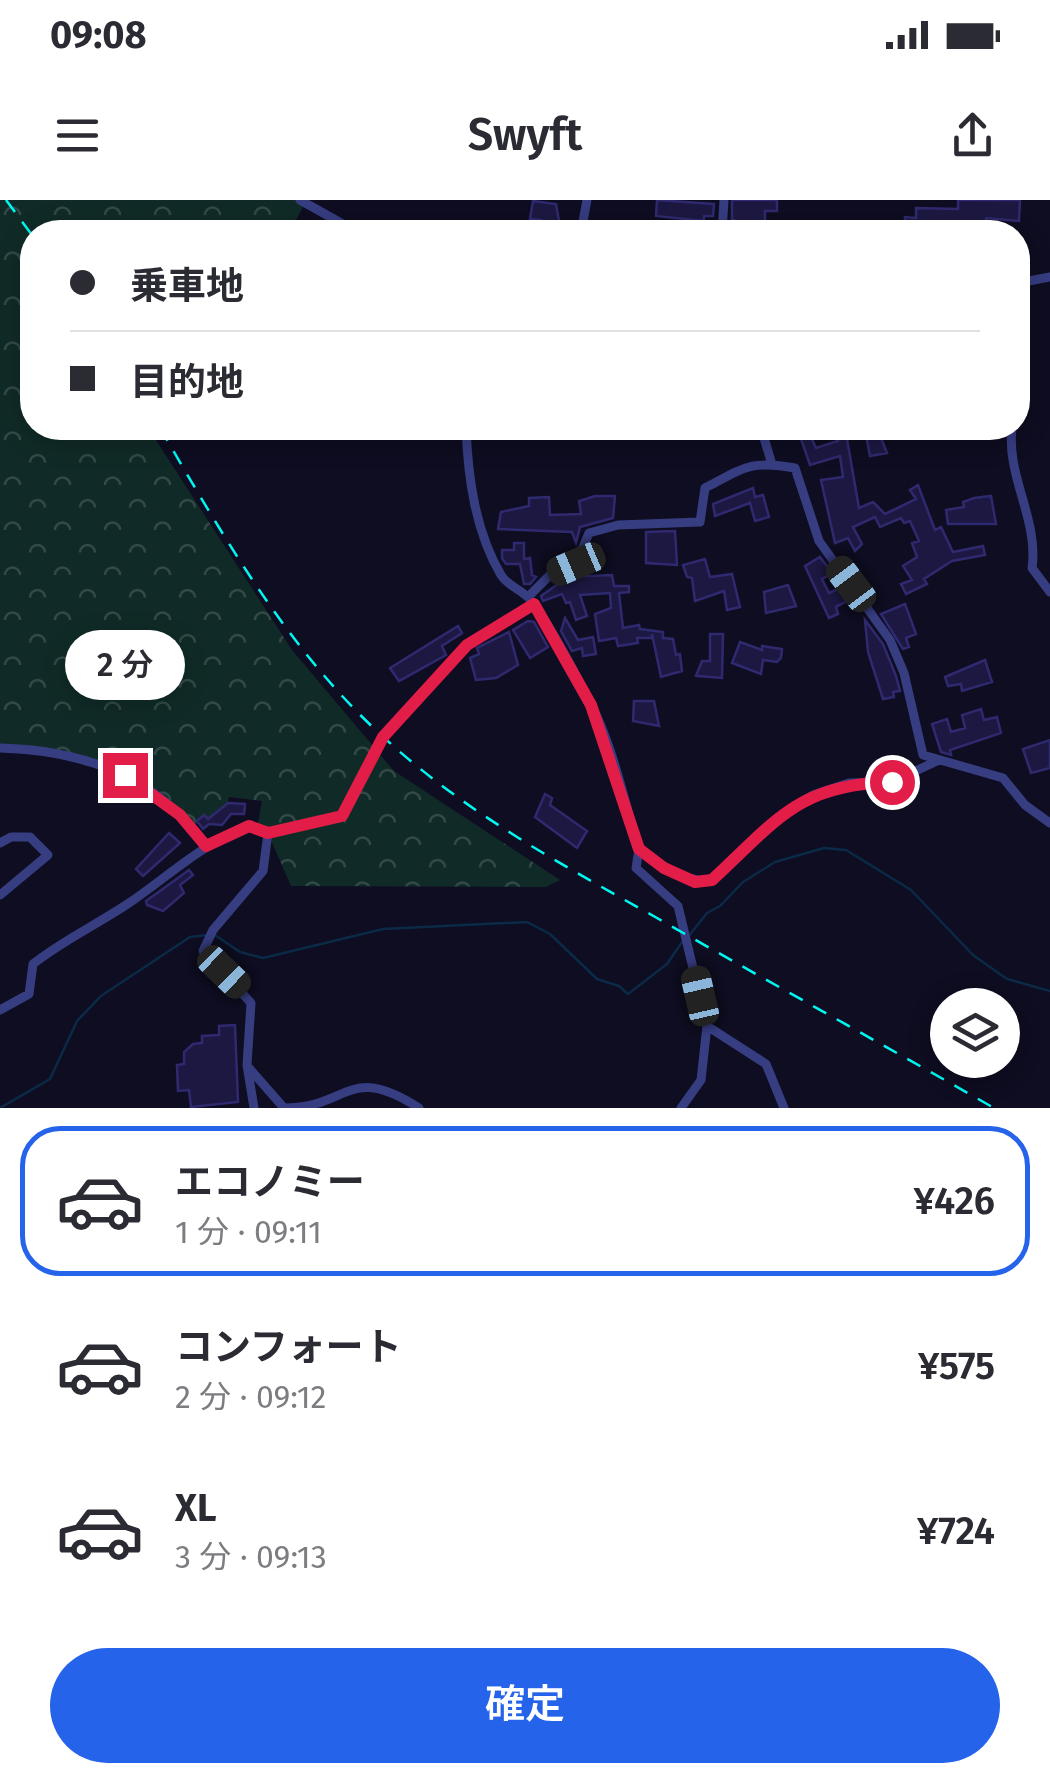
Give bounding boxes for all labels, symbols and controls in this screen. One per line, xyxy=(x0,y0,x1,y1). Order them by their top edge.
text: 09:08 xyxy=(50,12,147,58)
icon: menu xyxy=(50,108,105,163)
text: Swyft xyxy=(468,108,582,162)
icon: share xyxy=(945,108,1000,163)
text: 乗車地 xyxy=(130,263,244,309)
text: 目的地 xyxy=(130,359,244,405)
car xyxy=(543,538,609,590)
car xyxy=(821,551,881,617)
callout: 2 分 xyxy=(65,630,185,700)
text: 2 分 xyxy=(97,646,153,684)
route end xyxy=(103,753,148,798)
route start xyxy=(870,760,915,805)
car xyxy=(192,940,256,1004)
car xyxy=(679,963,721,1029)
map controls xyxy=(930,988,1020,1078)
button: layers xyxy=(930,988,1020,1078)
icon: car xyxy=(55,1156,145,1246)
text: エコノミー xyxy=(175,1159,365,1205)
text: ¥426 xyxy=(913,1178,995,1224)
text: 1 分 · 09:11 xyxy=(175,1213,322,1251)
icon: car xyxy=(55,1321,145,1411)
text: コンフォート xyxy=(175,1324,402,1370)
text: ¥575 xyxy=(918,1343,995,1389)
text: 2 分 · 09:12 xyxy=(175,1378,326,1416)
text: XL xyxy=(175,1485,217,1531)
icon: car xyxy=(55,1486,145,1576)
text: ¥724 xyxy=(917,1508,995,1554)
text: 3 分 · 09:13 xyxy=(175,1538,327,1576)
button: 確定 xyxy=(50,1648,1000,1763)

